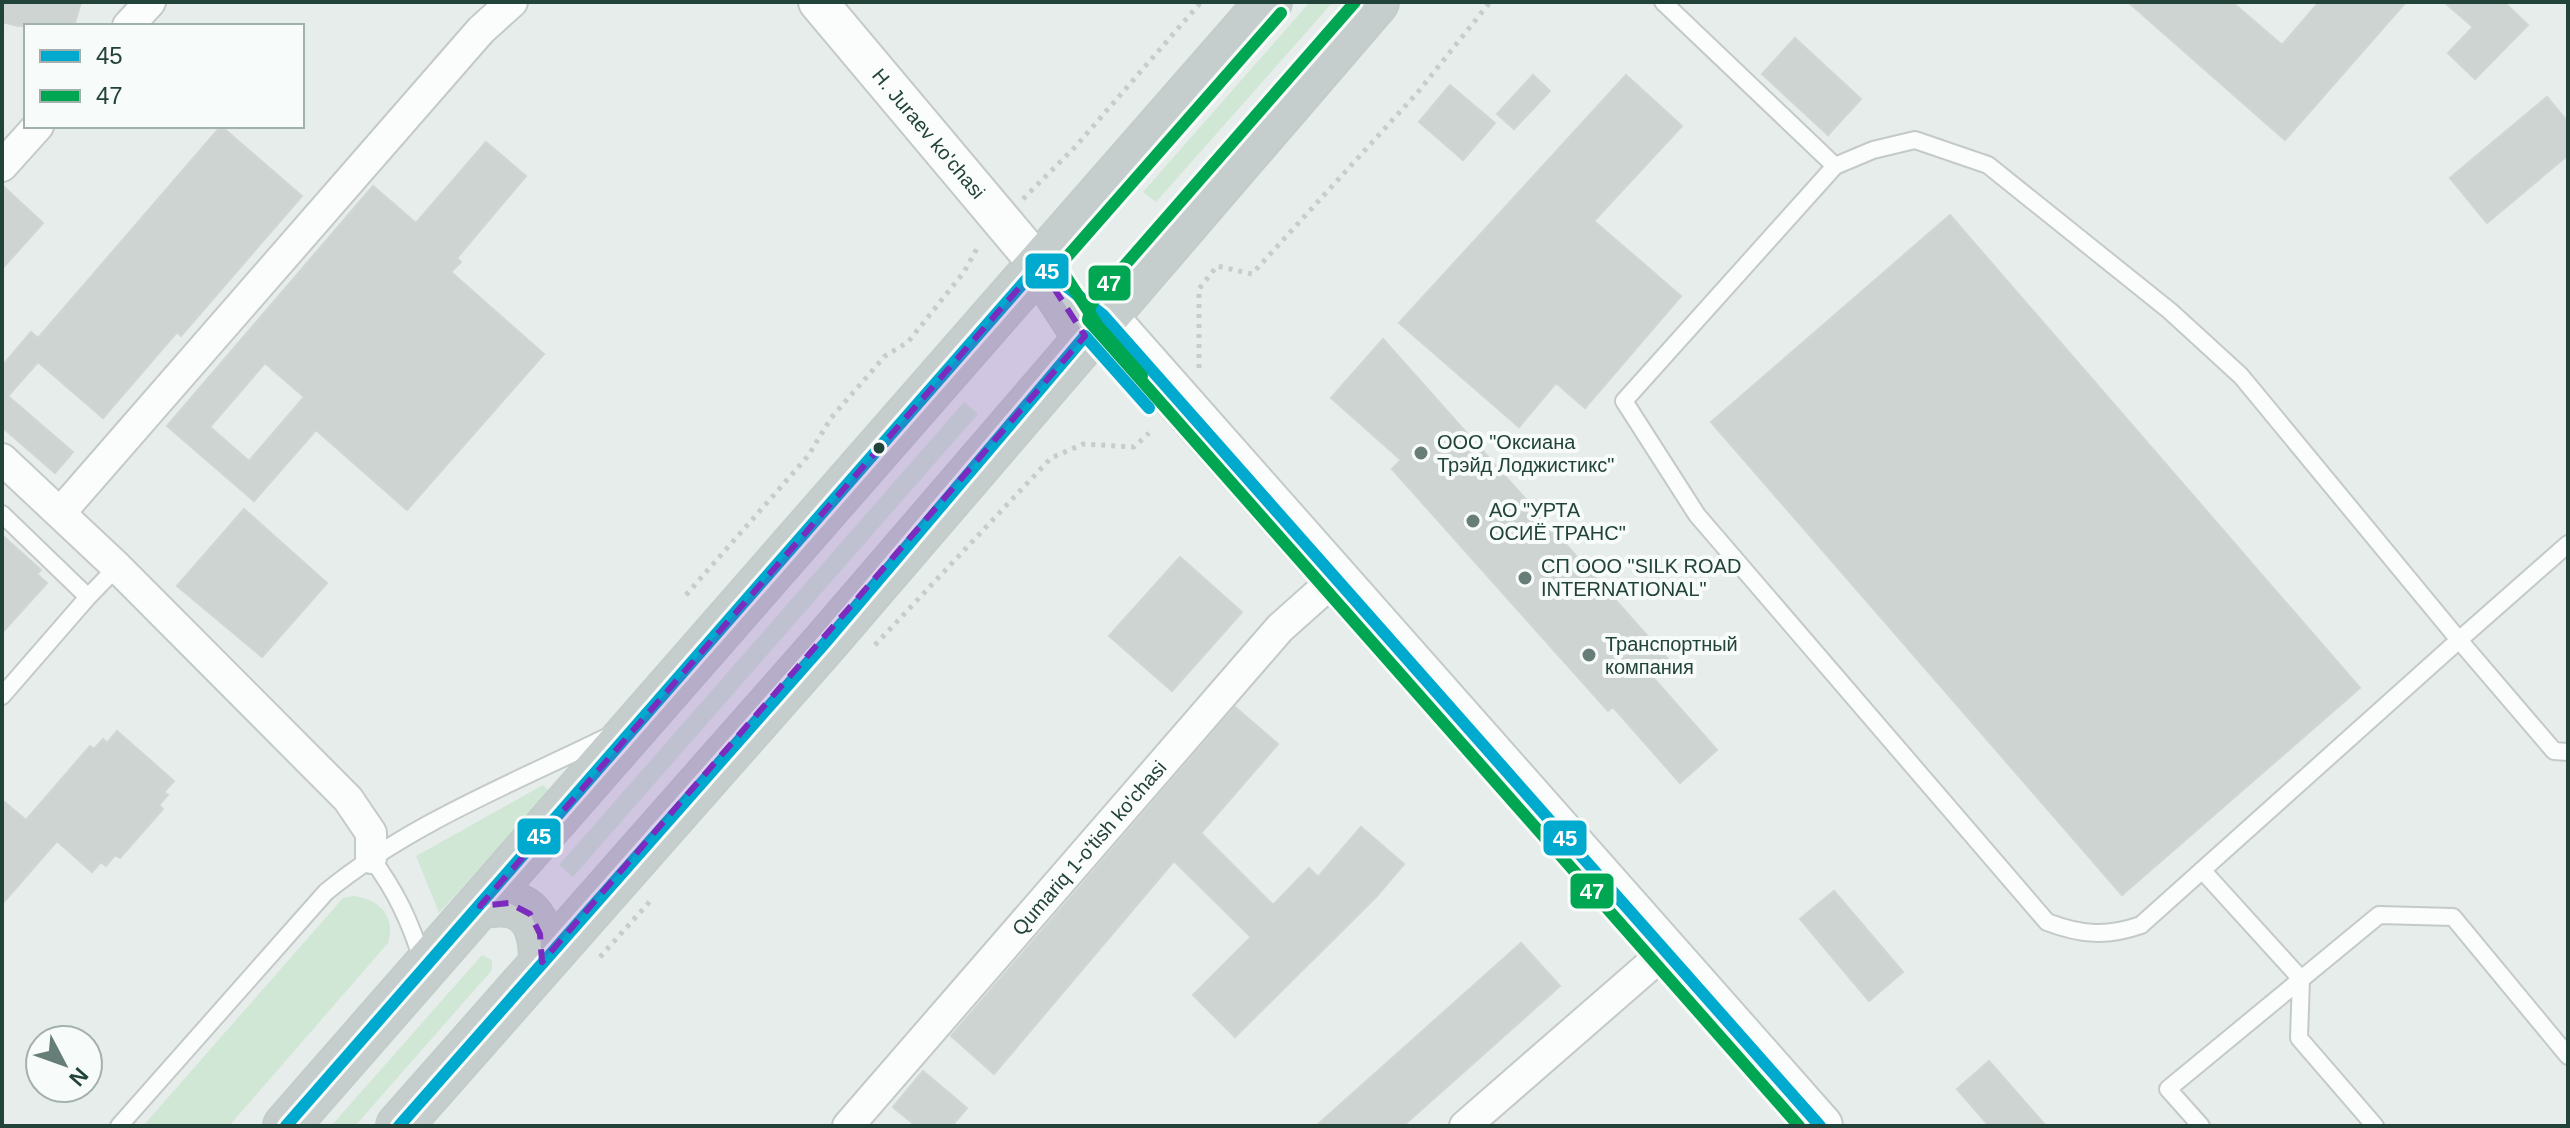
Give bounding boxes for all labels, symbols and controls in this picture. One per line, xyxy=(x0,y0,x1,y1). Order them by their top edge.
legend xyxy=(24,24,304,128)
text: 45 xyxy=(96,42,123,69)
street label: H. Juraev ko'chasi xyxy=(868,64,989,203)
text: 47 xyxy=(96,82,123,109)
line badge: 45 xyxy=(1024,252,1070,290)
text: 45 xyxy=(1035,259,1059,284)
line badge: 47 xyxy=(1087,264,1132,302)
text: 47 xyxy=(1097,271,1121,296)
place label: ООО "Оксиана Трэйд Лоджистикс" xyxy=(1437,431,1614,476)
unlabelled marker xyxy=(871,440,887,456)
marker: ООО "Оксиана Трэйд Лоджистикс" xyxy=(1412,444,1430,462)
place label: АО "УРТА ОСИЁ ТРАНС" xyxy=(1489,499,1626,544)
marker: АО "УРТА ОСИЁ ТРАНС" xyxy=(1464,512,1482,530)
place label: СП ООО "SILK ROAD INTERNATIONAL" xyxy=(1541,555,1741,600)
marker: СП ООО "SILK ROAD INTERNATIONAL" xyxy=(1516,569,1534,587)
place label: Транспортный компания xyxy=(1605,633,1738,678)
marker: Транспортный компания xyxy=(1580,646,1598,664)
street label: Qumariq 1-o'tish ko'chasi xyxy=(1008,756,1171,940)
line badge: 45 xyxy=(516,817,562,856)
line badge: 45 xyxy=(1542,819,1588,857)
text: 45 xyxy=(527,824,551,849)
text: 45 xyxy=(1553,826,1577,851)
line badge: 47 xyxy=(1569,872,1615,910)
text: 47 xyxy=(1580,879,1604,904)
north arrow xyxy=(24,1024,104,1104)
text: N xyxy=(64,1063,93,1091)

